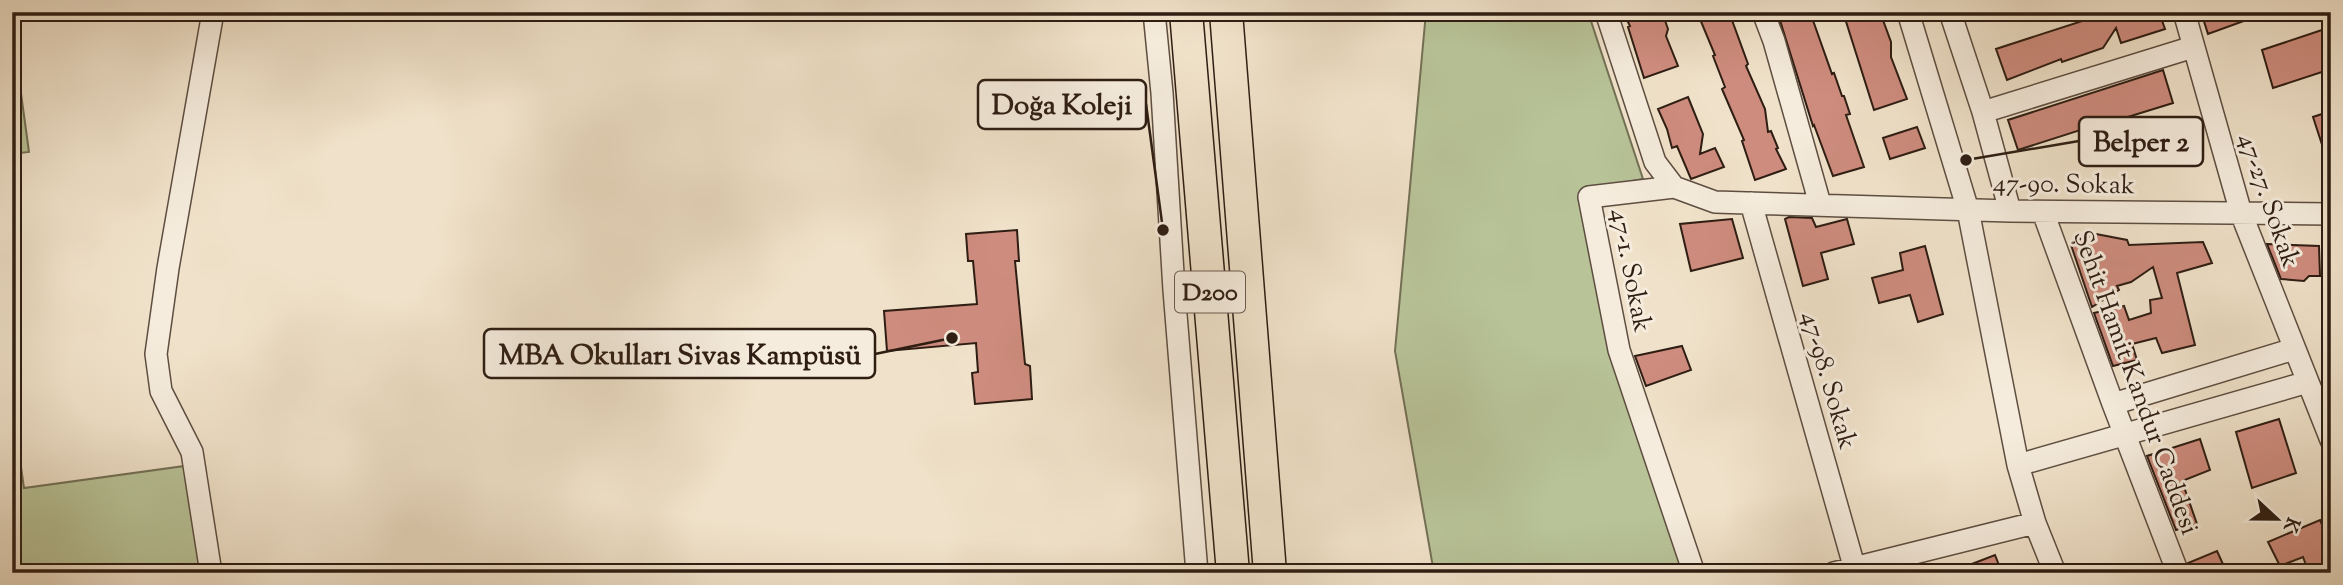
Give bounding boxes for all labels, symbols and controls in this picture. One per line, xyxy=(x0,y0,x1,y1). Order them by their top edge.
callout: Doğa Koleji xyxy=(978,80,1146,129)
text: Doğa Koleji xyxy=(992,87,1132,127)
callout: Belper 2 xyxy=(2079,117,2203,166)
text: Belper 2 xyxy=(2093,124,2190,164)
street label: 47-27. Sokak xyxy=(2227,129,2308,273)
street label: 47-90. Sokak xyxy=(1993,166,2135,205)
street label: 47-1. Sokak xyxy=(1599,206,1660,335)
street label: Şehit Hamit Kandur Caddesi xyxy=(2062,225,2207,540)
road number: D200 xyxy=(1175,272,1245,312)
street label: 47-98. Sokak xyxy=(1790,307,1865,454)
callout: MBA Okulları Sivas Kampüsü xyxy=(484,329,875,378)
text: MBA Okulları Sivas Kampüsü xyxy=(499,337,862,377)
north arrow xyxy=(2242,484,2312,554)
text: K xyxy=(2275,513,2306,536)

